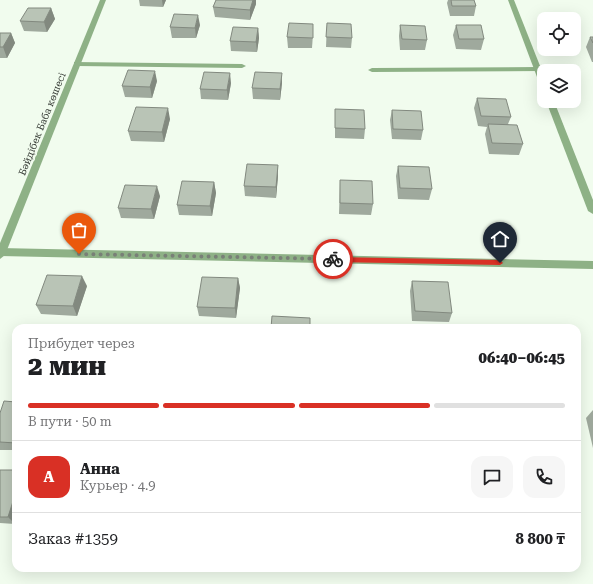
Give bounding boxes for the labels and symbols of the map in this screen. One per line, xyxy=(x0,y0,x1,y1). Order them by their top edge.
street label: Бәйдібек Баба көшесі xyxy=(16,71,68,177)
pin xyxy=(62,213,96,254)
pin xyxy=(483,222,517,263)
courier xyxy=(313,239,353,279)

